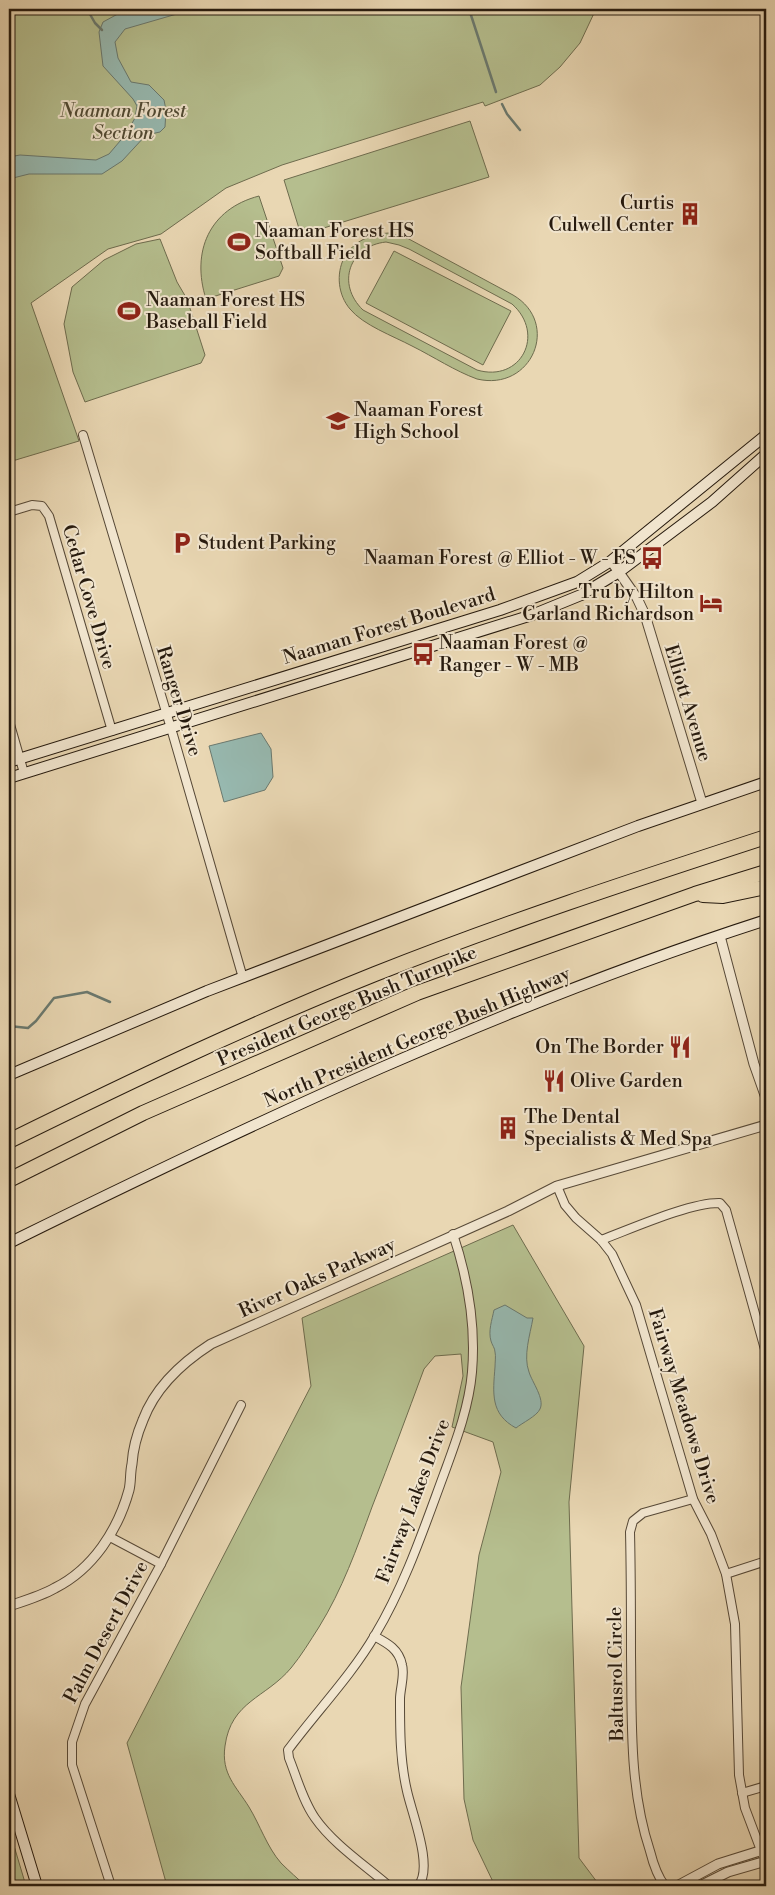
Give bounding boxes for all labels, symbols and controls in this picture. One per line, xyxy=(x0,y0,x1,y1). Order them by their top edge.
park label: Naaman Forest Section xyxy=(59,99,187,145)
place label: Curtis Culwell Center xyxy=(548,191,674,237)
building icon: Curtis Culwell Center xyxy=(677,201,703,227)
place label: Naaman Forest HS Softball Field xyxy=(255,219,414,265)
sports icon: Naaman Forest HS Softball Field xyxy=(226,229,252,255)
place label: Naaman Forest HS Baseball Field xyxy=(145,288,305,334)
sports icon: Naaman Forest HS Baseball Field xyxy=(116,298,142,324)
place label: Naaman Forest High School xyxy=(354,398,483,444)
school or university icon: Naaman Forest High School xyxy=(325,408,351,434)
street label: Cedar Cove Drive xyxy=(57,522,121,672)
parking icon: Student Parking xyxy=(169,530,195,556)
place label: Student Parking xyxy=(198,531,336,555)
bus stop icon: Naaman Forest @ Elliot - W - FS xyxy=(639,545,665,571)
place label: Naaman Forest @ Elliot - W - FS xyxy=(364,546,636,570)
place label: Tru by Hilton Garland Richardson xyxy=(522,580,694,626)
street label: Naaman Forest Boulevard xyxy=(280,582,498,670)
hotel icon: Tru by Hilton Garland Richardson xyxy=(698,590,724,616)
place label: Naaman Forest @ Ranger - W - MB xyxy=(439,631,588,677)
bus stop icon: Naaman Forest @ Ranger - W - MB xyxy=(410,641,436,667)
street label: Elliott Avenue xyxy=(659,642,717,764)
street label: Ranger Drive xyxy=(151,643,207,759)
street label: President George Bush Turnpike xyxy=(213,940,481,1072)
street label: North President George Bush Highway xyxy=(260,961,575,1113)
restaurant icon: On The Border xyxy=(667,1034,693,1060)
place label: On The Border xyxy=(535,1035,664,1059)
restaurant icon: Olive Garden xyxy=(541,1068,567,1094)
place label: Olive Garden xyxy=(570,1069,683,1093)
place label: The Dental Specialists & Med Spa xyxy=(524,1105,712,1151)
building icon: The Dental Specialists & Med Spa xyxy=(495,1115,521,1141)
street label: River Oaks Parkway xyxy=(235,1232,400,1323)
street label: Fairway Meadows Drive xyxy=(643,1305,725,1507)
street label: Fairway Lakes Drive xyxy=(371,1415,455,1587)
street label: Palm Desert Drive xyxy=(58,1557,154,1707)
street label: Baltusrol Circle xyxy=(603,1606,629,1743)

